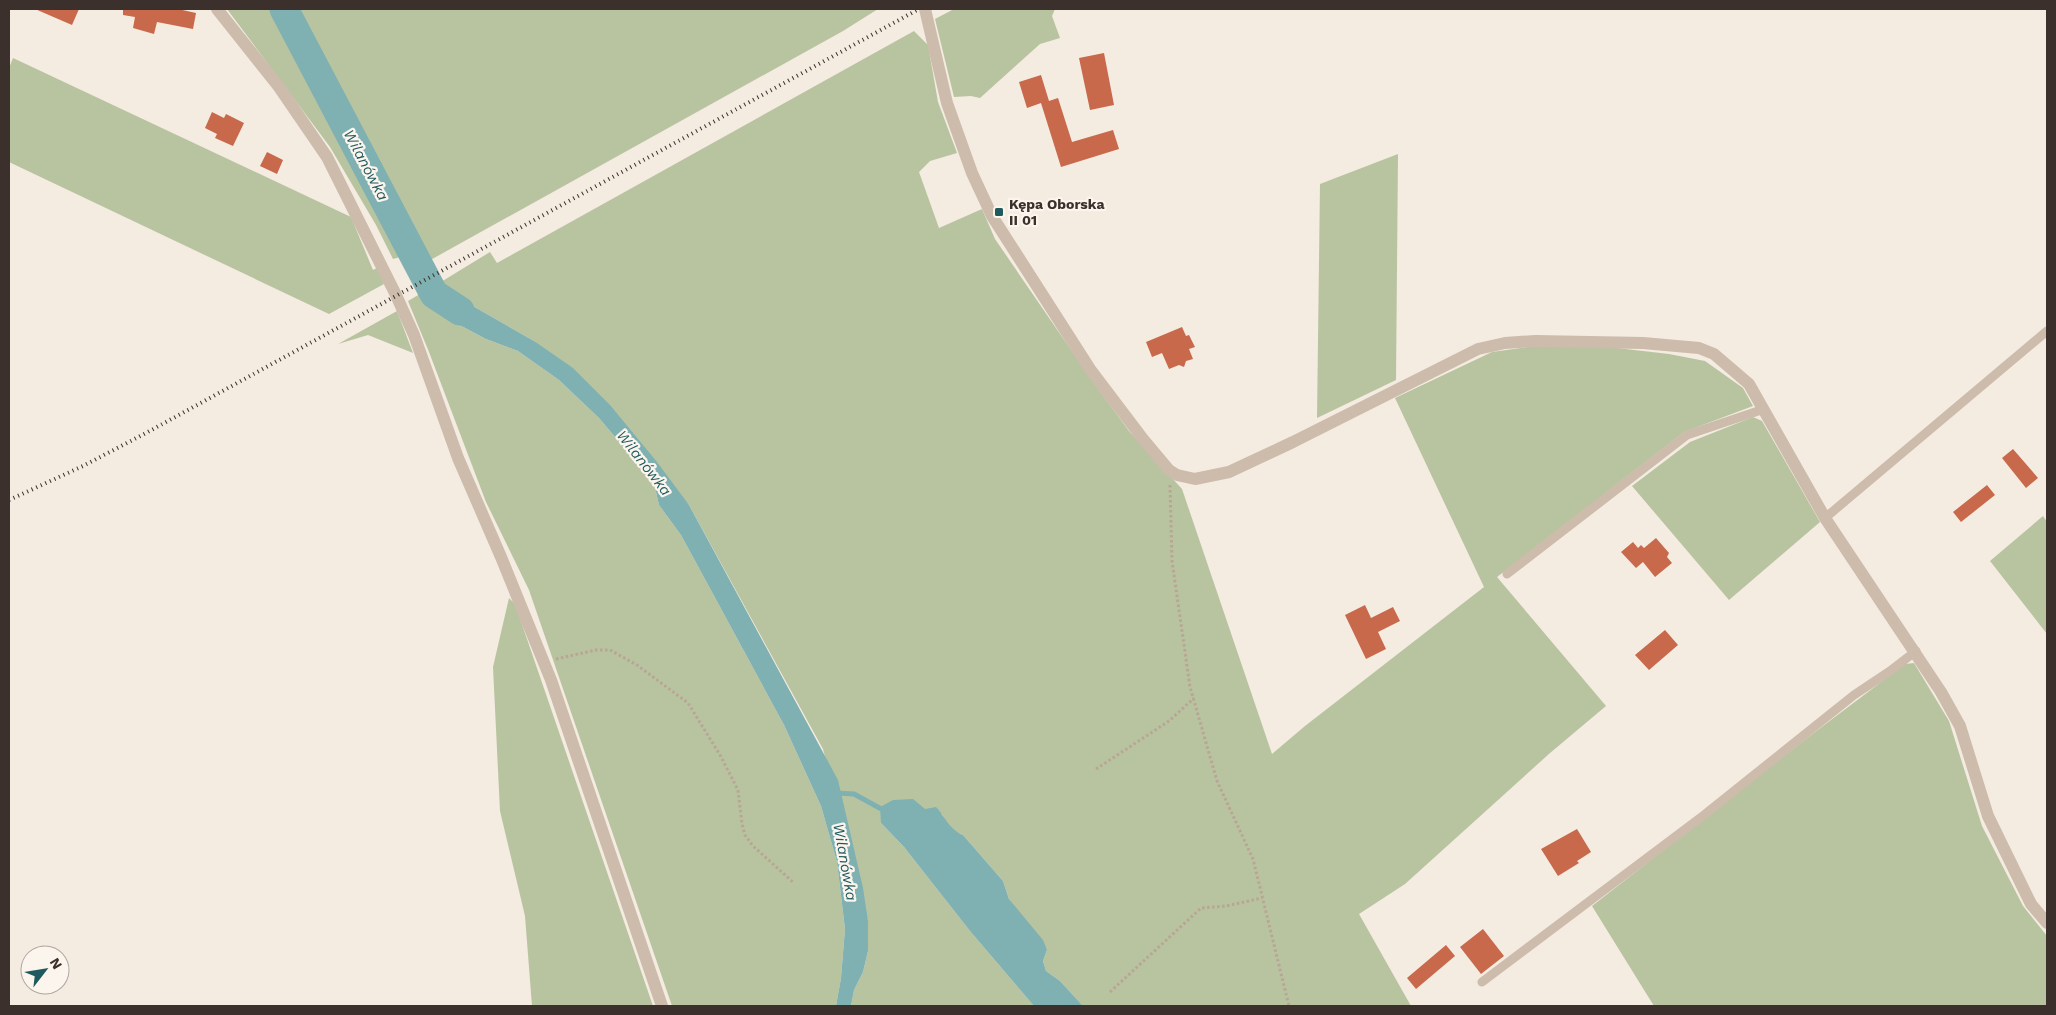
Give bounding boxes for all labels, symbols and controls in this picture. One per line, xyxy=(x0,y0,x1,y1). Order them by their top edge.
water label: Wilanówka xyxy=(340,126,392,204)
place label: Kępa Oborska II 01 xyxy=(1009,196,1105,228)
marker: Kępa Oborska II 01 xyxy=(993,206,1005,218)
water label: Wilanówka xyxy=(613,427,675,499)
water label: Wilanówka xyxy=(829,822,861,902)
north arrow xyxy=(20,945,70,995)
text: N xyxy=(47,955,66,972)

